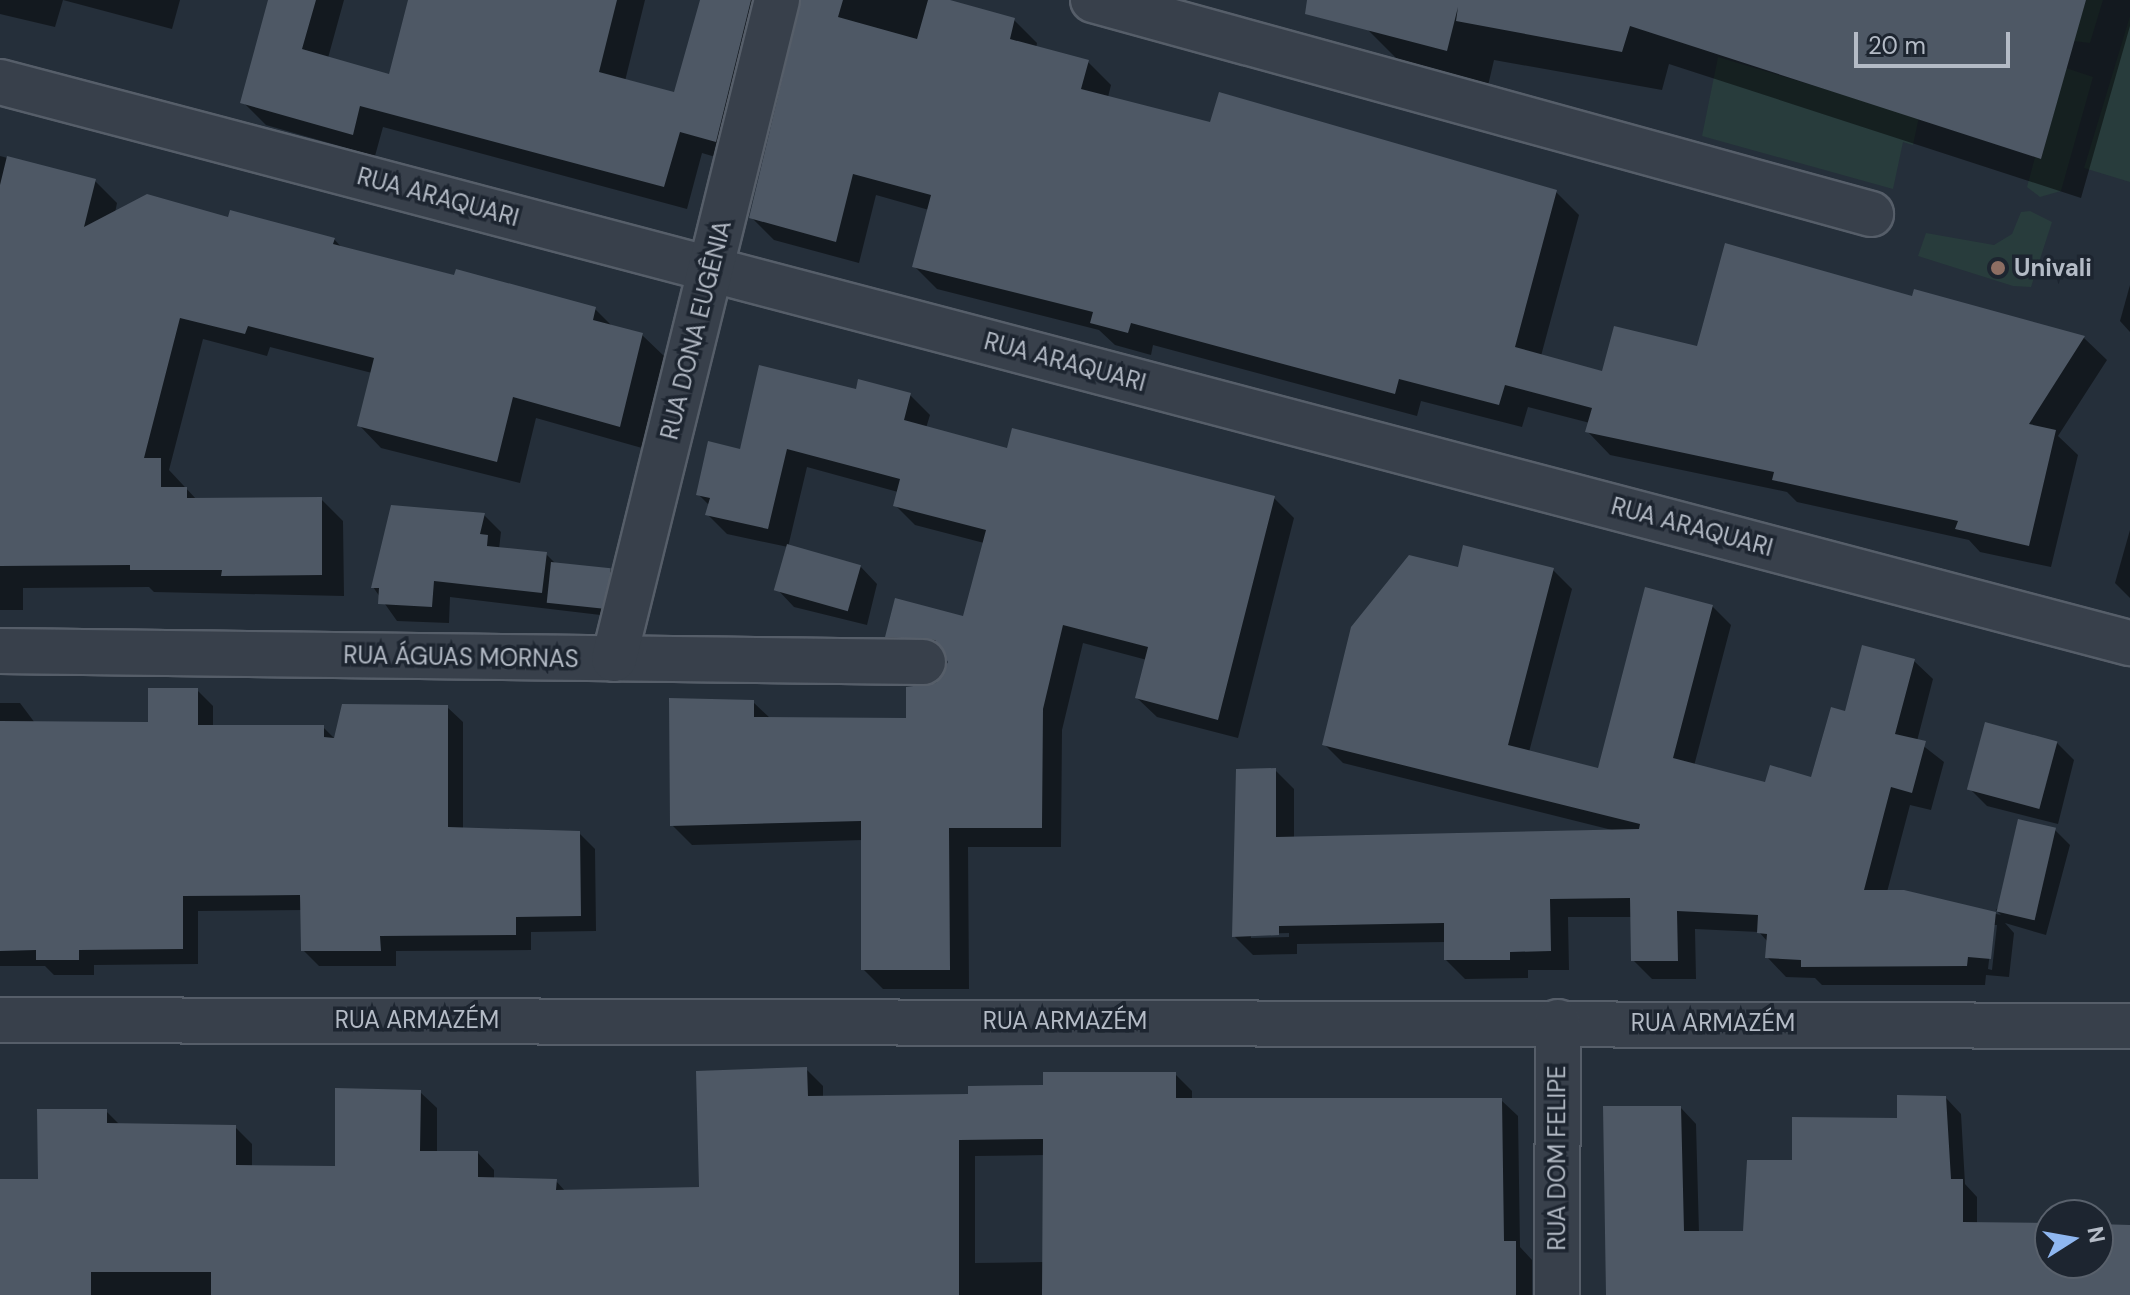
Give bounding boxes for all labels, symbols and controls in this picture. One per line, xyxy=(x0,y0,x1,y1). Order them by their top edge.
scale bar xyxy=(1858,16,2014,66)
text: 20 m xyxy=(1868,30,1926,61)
street label: RUA ARAQUARI xyxy=(354,162,522,232)
street label: RUA DONA EUGÊNIA xyxy=(655,217,737,443)
place label: Univali xyxy=(2014,254,2092,282)
marker: Univali xyxy=(1989,259,2007,277)
street label: RUA ARAQUARI xyxy=(981,327,1149,397)
street label: RUA ARAQUARI xyxy=(1608,492,1776,562)
street label: RUA ÁGUAS MORNAS xyxy=(343,641,579,673)
street label: RUA ARMAZÉM xyxy=(335,1006,499,1034)
street label: RUA ARMAZÉM xyxy=(983,1007,1147,1035)
street label: RUA ARMAZÉM xyxy=(1631,1009,1795,1037)
street label: RUA DOM FELIPE xyxy=(1543,1065,1571,1251)
north arrow xyxy=(2034,1199,2114,1279)
text: N xyxy=(2080,1224,2112,1245)

